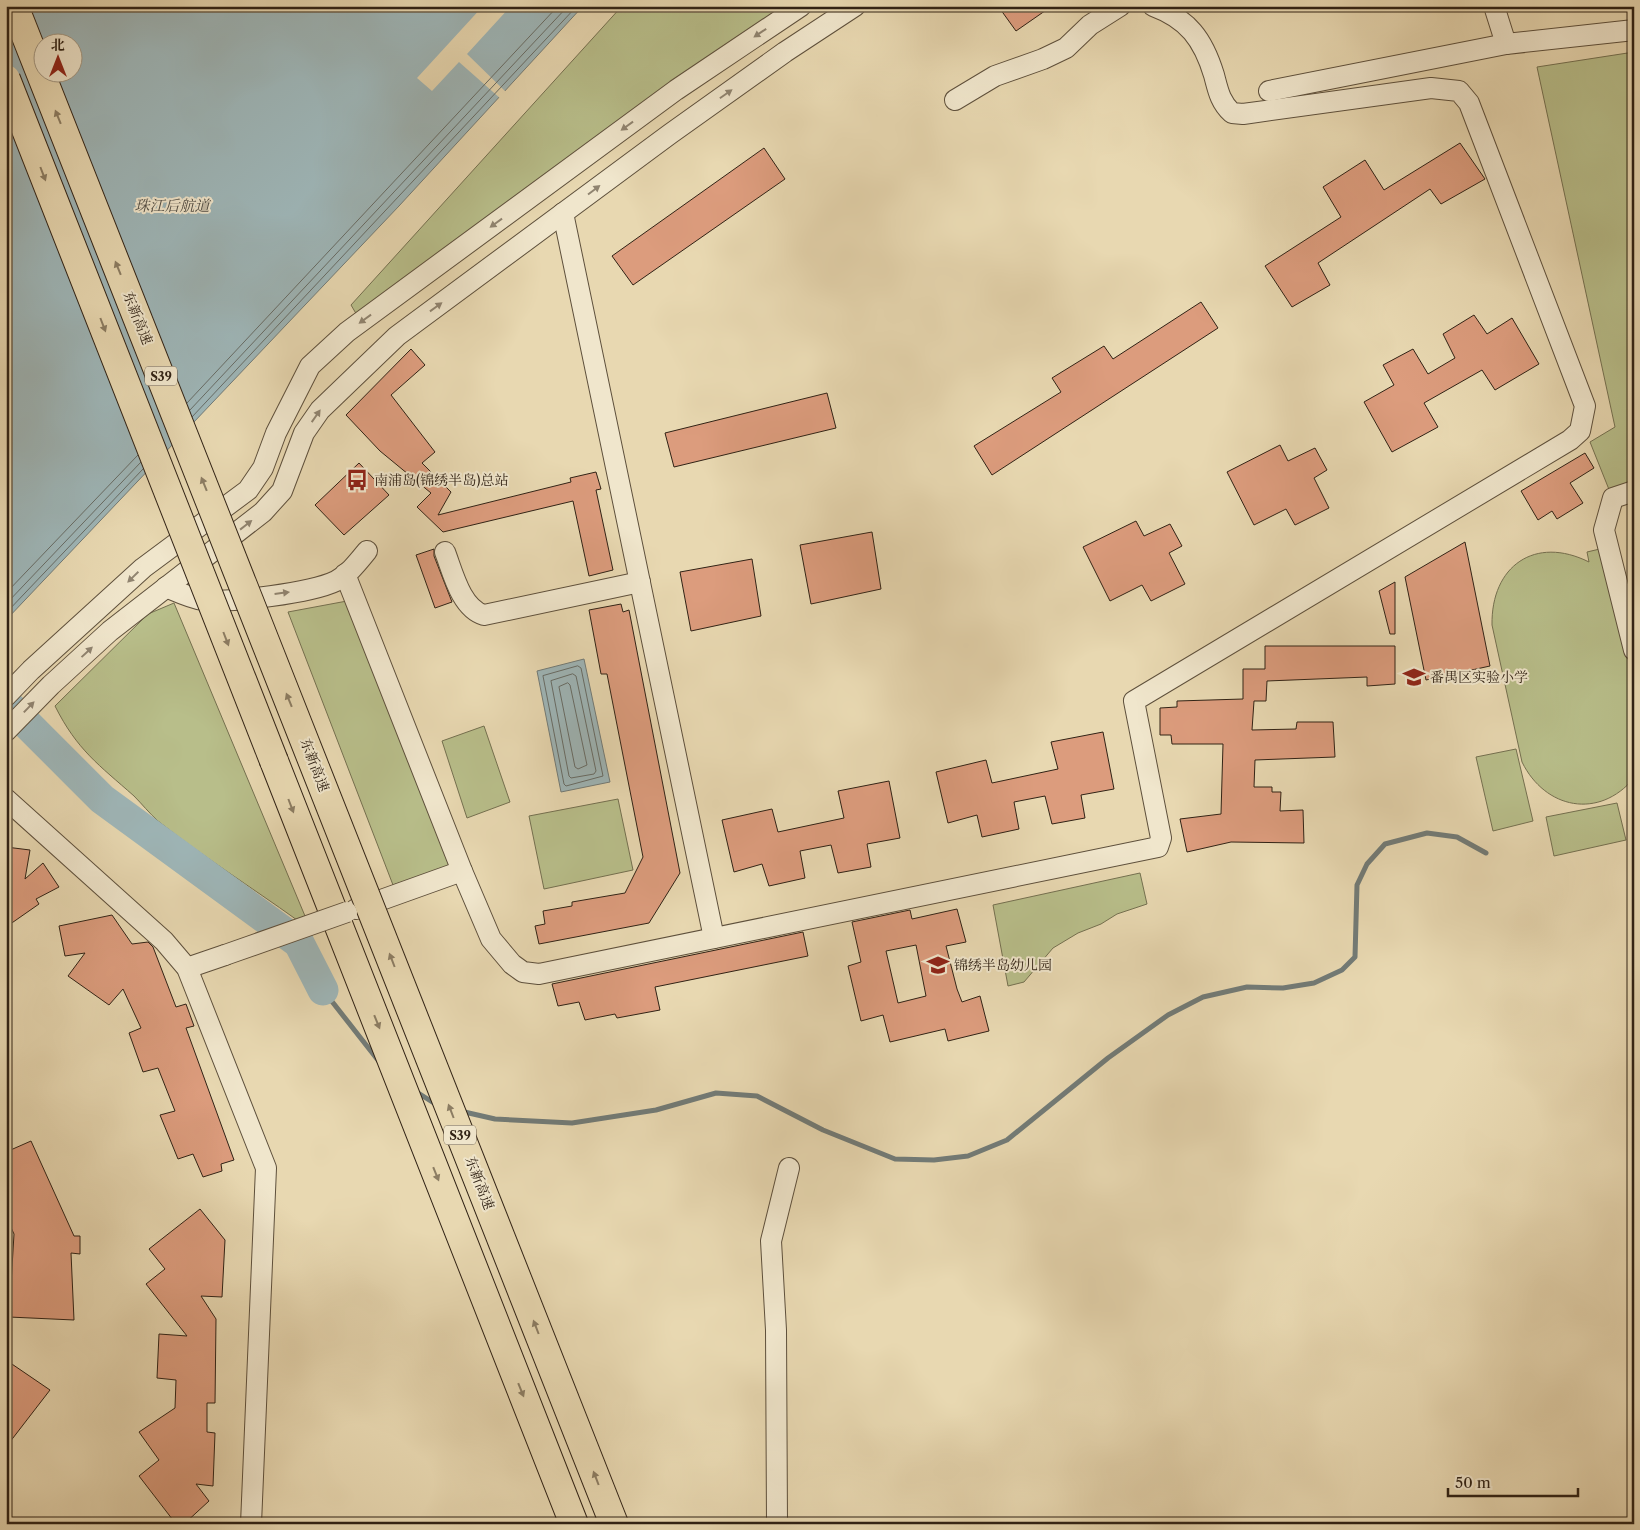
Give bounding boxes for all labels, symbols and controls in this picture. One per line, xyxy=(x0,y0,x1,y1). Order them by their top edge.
one-way arrow xyxy=(754,29,767,38)
north arrow xyxy=(32,32,82,82)
text: 北 xyxy=(51,36,65,54)
one-way arrow xyxy=(719,89,733,99)
one-way arrow xyxy=(54,110,62,124)
one-way arrow xyxy=(620,121,634,131)
one-way arrow xyxy=(39,167,47,182)
one-way arrow xyxy=(587,184,600,195)
water label: 珠江后航道 xyxy=(134,196,211,215)
one-way arrow xyxy=(490,217,503,228)
one-way arrow xyxy=(114,260,122,275)
street label: 东新高速 xyxy=(119,289,157,347)
one-way arrow xyxy=(429,302,442,312)
one-way arrow xyxy=(358,314,372,324)
one-way arrow xyxy=(99,318,107,332)
road number: S39 xyxy=(145,366,177,386)
one-way arrow xyxy=(311,409,321,423)
bus stop icon: 南浦岛(锦绣半岛)总站 xyxy=(344,467,370,493)
place label: 南浦岛(锦绣半岛)总站 xyxy=(374,471,509,489)
one-way arrow xyxy=(200,476,208,491)
one-way arrow xyxy=(239,519,252,530)
one-way arrow xyxy=(127,571,139,583)
one-way arrow xyxy=(275,589,291,597)
one-way arrow xyxy=(222,632,230,647)
one-way arrow xyxy=(80,646,92,658)
school or university icon: 番禺区实验小学 xyxy=(1401,664,1427,690)
place label: 番禺区实验小学 xyxy=(1430,668,1528,686)
one-way arrow xyxy=(285,693,293,707)
one-way arrow xyxy=(23,702,35,714)
street label: 东新高速 xyxy=(297,736,333,794)
one-way arrow xyxy=(288,799,296,813)
school or university icon: 锦绣半岛幼儿园 xyxy=(925,952,951,978)
one-way arrow xyxy=(387,953,395,967)
place label: 锦绣半岛幼儿园 xyxy=(954,956,1052,974)
one-way arrow xyxy=(373,1015,381,1029)
one-way arrow xyxy=(447,1103,455,1118)
road number: S39 xyxy=(444,1126,476,1144)
street label: 东新高速 xyxy=(462,1154,498,1212)
one-way arrow xyxy=(433,1166,440,1181)
one-way arrow xyxy=(532,1319,540,1334)
one-way arrow xyxy=(518,1383,526,1397)
scale bar xyxy=(1448,1465,1578,1497)
one-way arrow xyxy=(592,1471,599,1486)
text: 50 m xyxy=(1455,1473,1491,1492)

